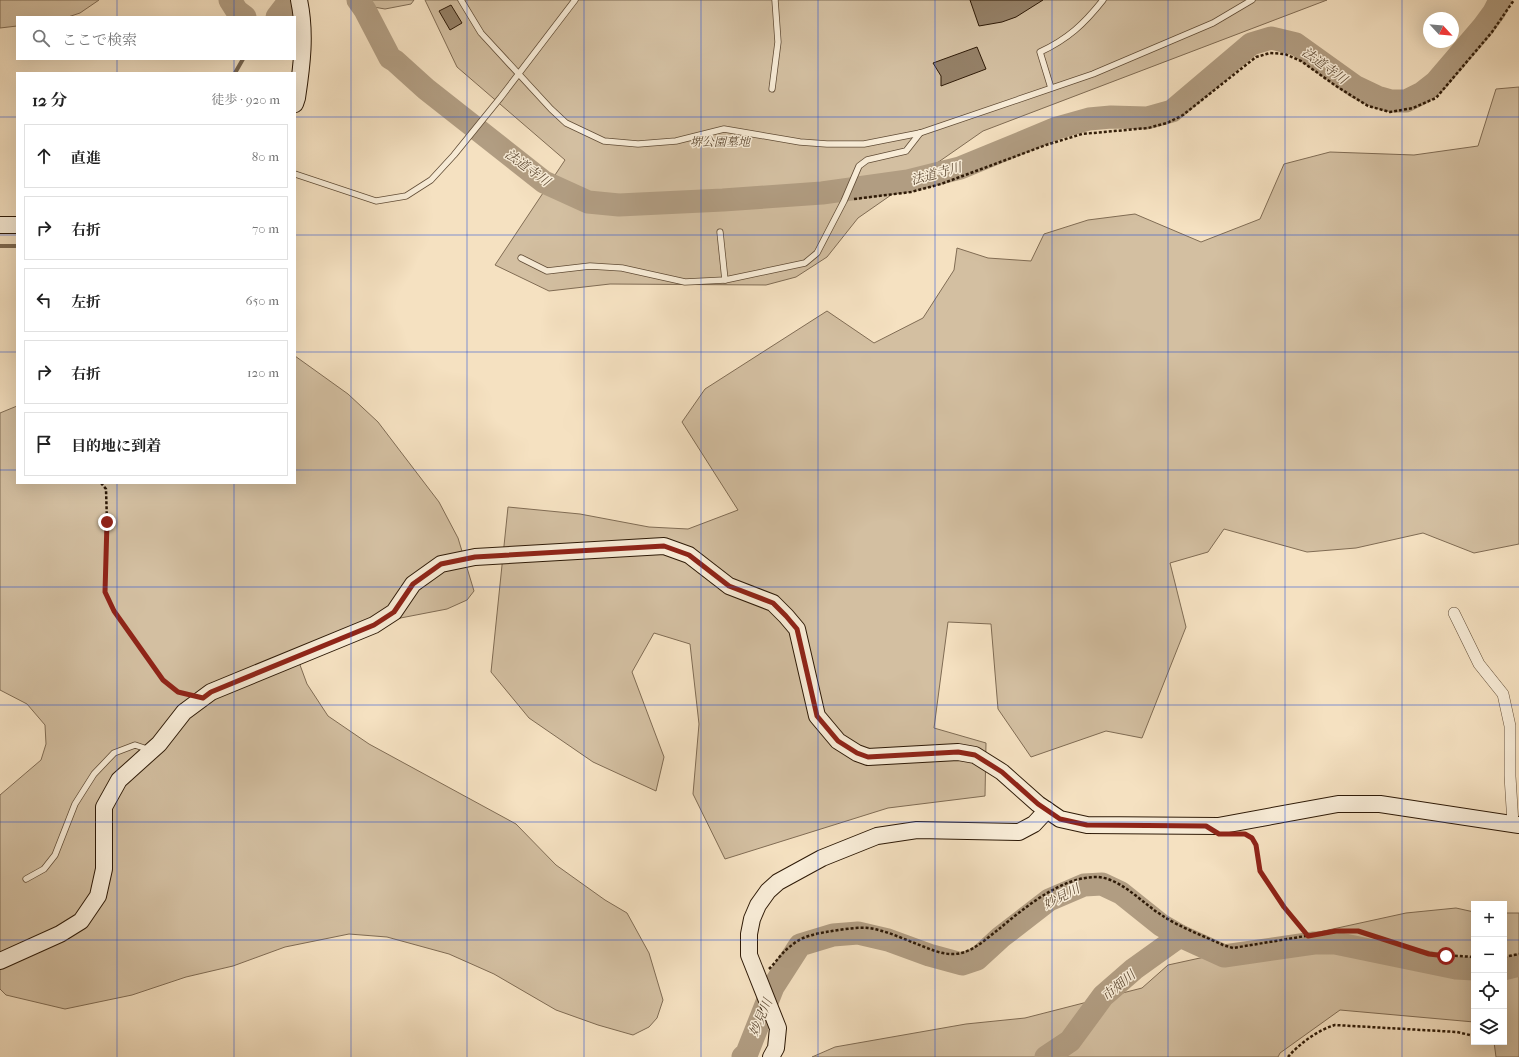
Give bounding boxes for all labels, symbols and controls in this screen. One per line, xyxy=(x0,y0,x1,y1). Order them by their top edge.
north arrow xyxy=(1423,12,1459,48)
search box xyxy=(16,16,296,60)
icon: search xyxy=(30,27,52,49)
text: ここで検索 xyxy=(62,31,137,49)
water label: 法道寺川 xyxy=(1299,44,1352,88)
text: 12 分 xyxy=(32,90,67,110)
text: 徒歩 · 920 m xyxy=(212,92,280,107)
park label: 堺公園墓地 xyxy=(690,135,752,149)
icon: ahead xyxy=(33,145,55,167)
water label: 法道寺川 xyxy=(502,146,555,190)
text: 直進 xyxy=(71,149,101,167)
text: 80 m xyxy=(252,149,279,164)
water label: 法道寺川 xyxy=(909,159,965,187)
icon: right xyxy=(33,217,55,239)
text: 右折 xyxy=(71,221,101,239)
text: 70 m xyxy=(252,221,279,236)
icon: left xyxy=(33,289,55,311)
text: 左折 xyxy=(71,293,101,311)
text: 650 m xyxy=(246,293,279,308)
icon: right xyxy=(33,361,55,383)
text: 右折 xyxy=(71,365,101,383)
text: 120 m xyxy=(247,365,279,380)
icon: arrive xyxy=(33,433,55,455)
text: 目的地に到着 xyxy=(71,437,161,455)
route end xyxy=(98,513,116,531)
water label: 妙見川 xyxy=(1040,880,1084,912)
map controls xyxy=(1471,901,1507,1045)
button: + xyxy=(1471,901,1507,937)
button: − xyxy=(1471,937,1507,973)
route start xyxy=(1437,947,1455,965)
water label: 市畑川 xyxy=(1099,966,1140,1004)
button: locate xyxy=(1471,973,1507,1009)
water label: 妙見川 xyxy=(746,994,776,1038)
button: layers xyxy=(1471,1009,1507,1045)

